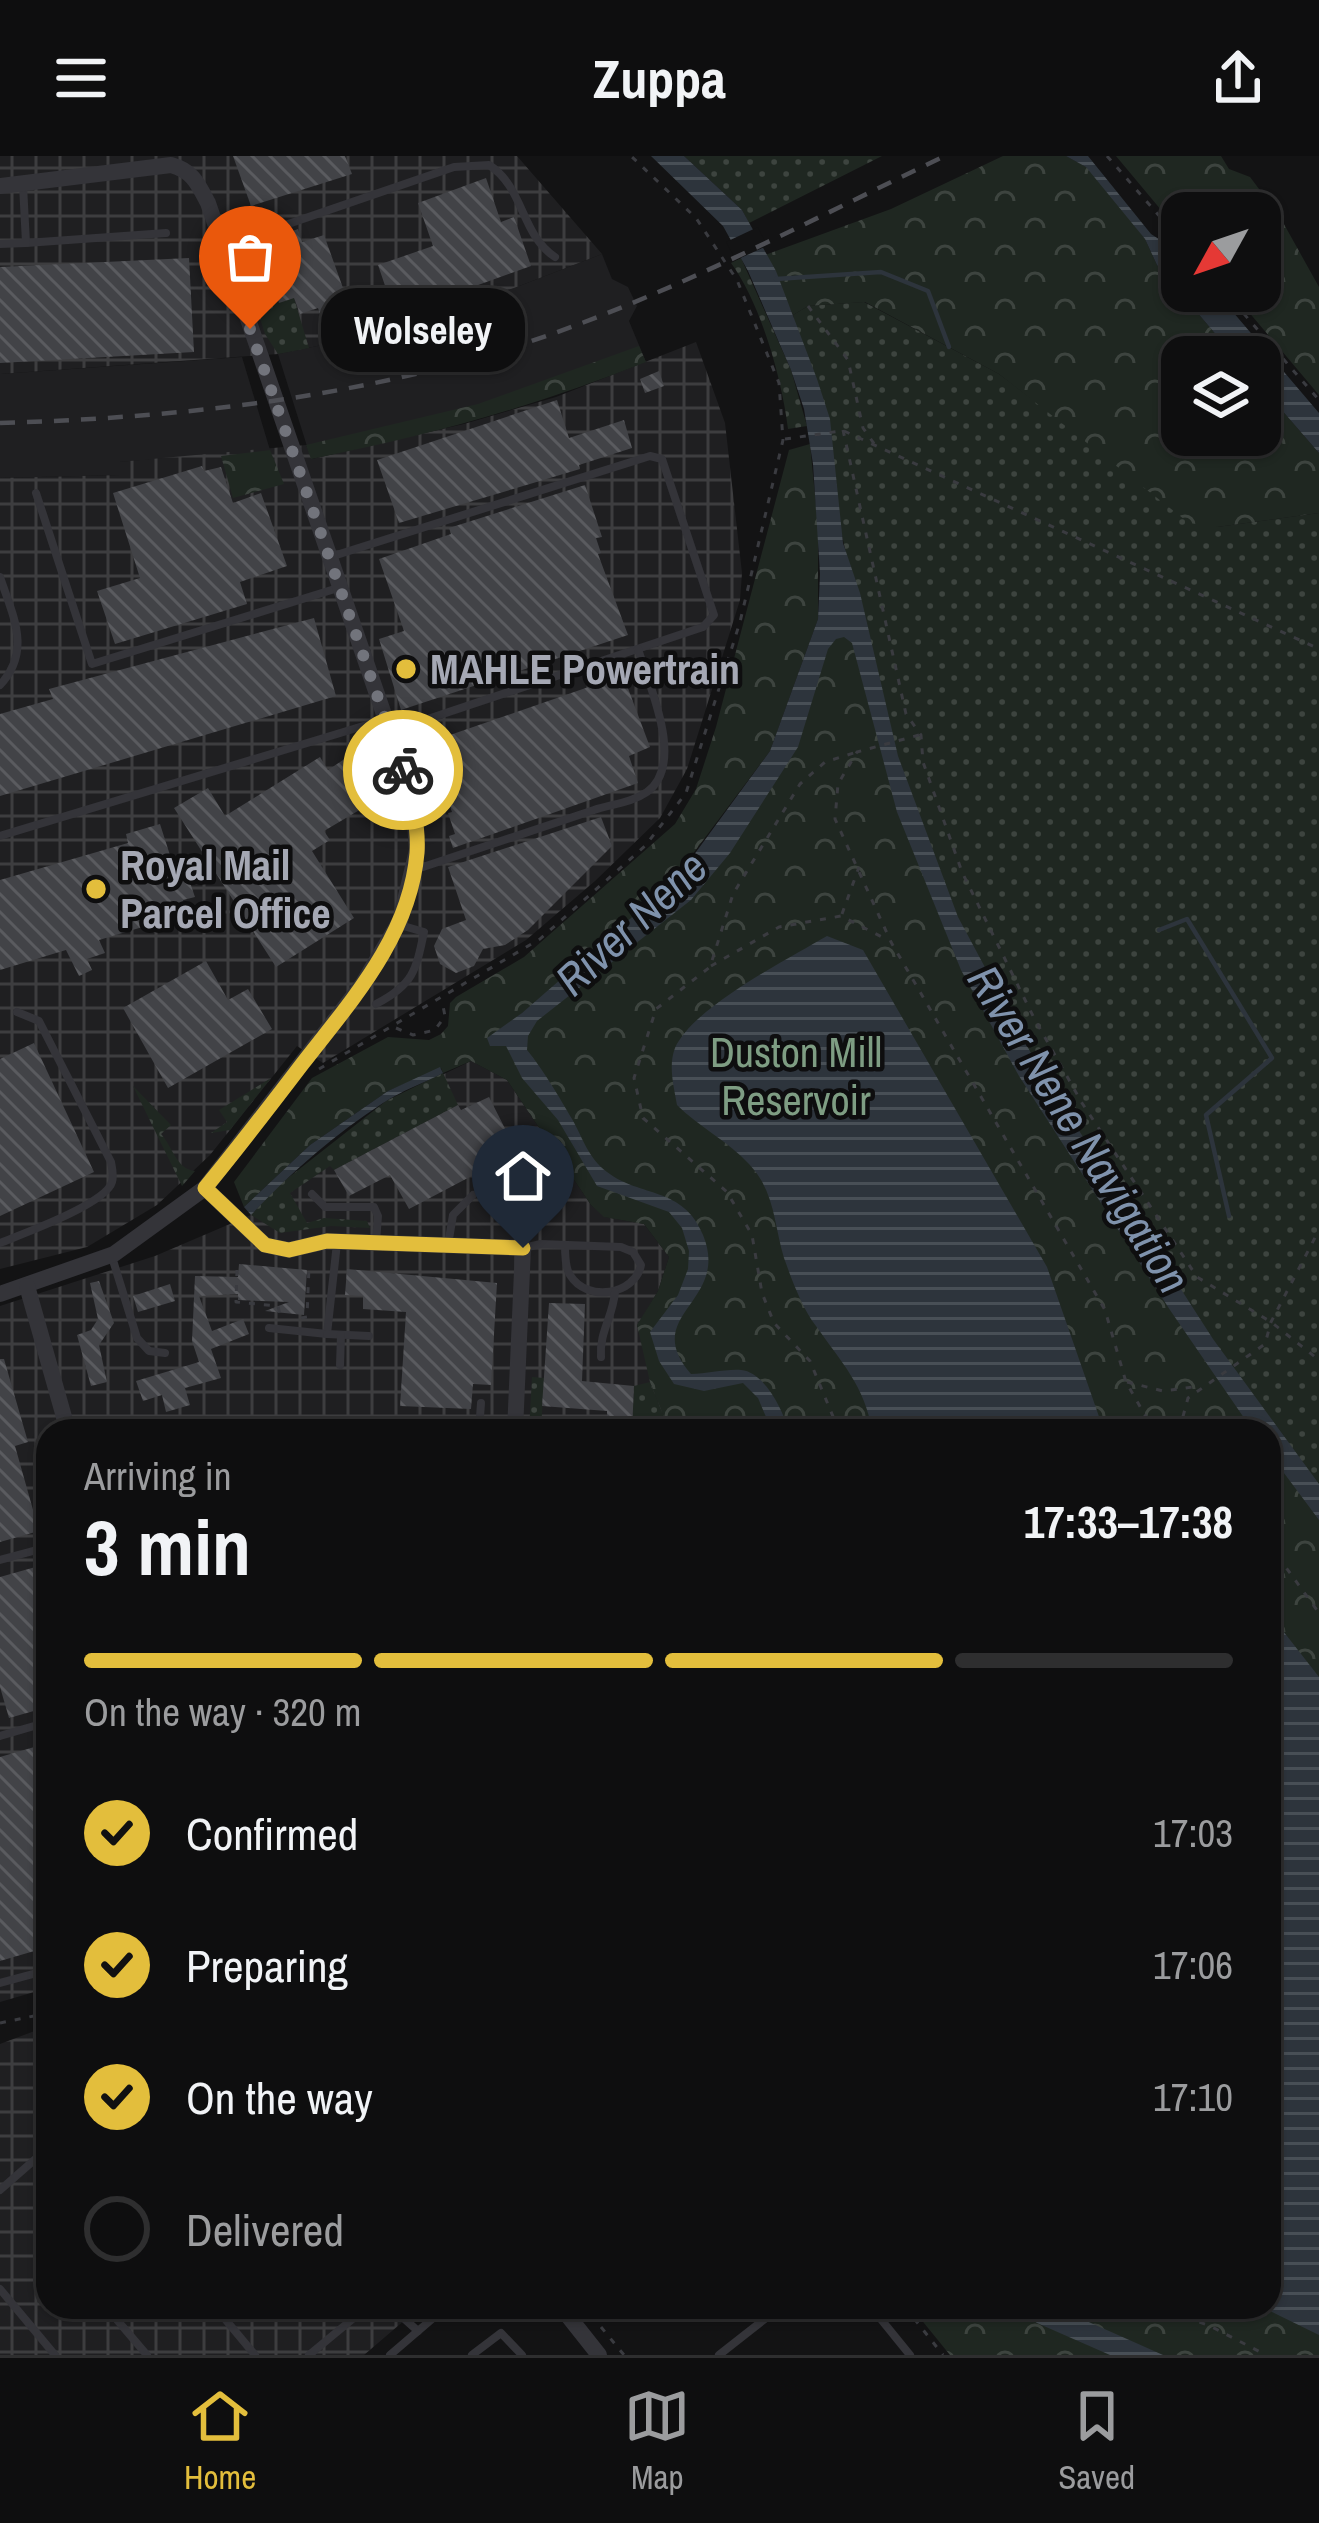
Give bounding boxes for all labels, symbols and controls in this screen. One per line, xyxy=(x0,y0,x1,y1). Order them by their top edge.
text: Zuppa xyxy=(593,42,726,115)
icon: menu xyxy=(48,45,114,111)
icon: share xyxy=(1205,45,1271,111)
north arrow xyxy=(1161,192,1281,312)
map controls xyxy=(1161,192,1281,456)
pin xyxy=(199,206,301,329)
icon: bag xyxy=(217,224,283,290)
callout: Wolseley xyxy=(322,287,526,371)
text: Wolseley xyxy=(354,304,492,356)
button: layers xyxy=(1161,336,1281,456)
place label: MAHLE Powertrain xyxy=(430,641,740,697)
marker: MAHLE Powertrain xyxy=(393,656,419,682)
courier xyxy=(343,710,463,830)
icon: bike xyxy=(370,737,436,803)
place label: Royal Mail Parcel Office xyxy=(120,837,331,941)
water label: River Nene xyxy=(542,837,720,1009)
marker: Royal Mail Parcel Office xyxy=(83,876,109,902)
water label: River Nene Navigation xyxy=(954,953,1205,1304)
park label: Duston Mill Reservoir xyxy=(710,1024,882,1128)
pin xyxy=(472,1125,574,1248)
icon: home xyxy=(490,1143,556,1209)
text: Arriving in xyxy=(84,1450,232,1502)
text: 17:33–17:38 xyxy=(1024,1491,1233,1552)
text: 3 min xyxy=(84,1494,251,1599)
text: On the way · 320 m xyxy=(84,1686,361,1738)
icon: check xyxy=(84,1800,150,1866)
text: Confirmed xyxy=(186,1803,358,1864)
text: 17:03 xyxy=(1153,1807,1233,1859)
icon: check xyxy=(84,1932,150,1998)
text: Preparing xyxy=(186,1935,348,1996)
text: 17:06 xyxy=(1153,1939,1233,1991)
icon: check xyxy=(84,2064,150,2130)
text: On the way xyxy=(186,2067,373,2128)
text: 17:10 xyxy=(1153,2071,1233,2123)
text: Delivered xyxy=(186,2199,344,2260)
tab: Home xyxy=(184,2383,256,2499)
tab: Map xyxy=(624,2383,690,2499)
tab: Saved xyxy=(1058,2383,1135,2499)

